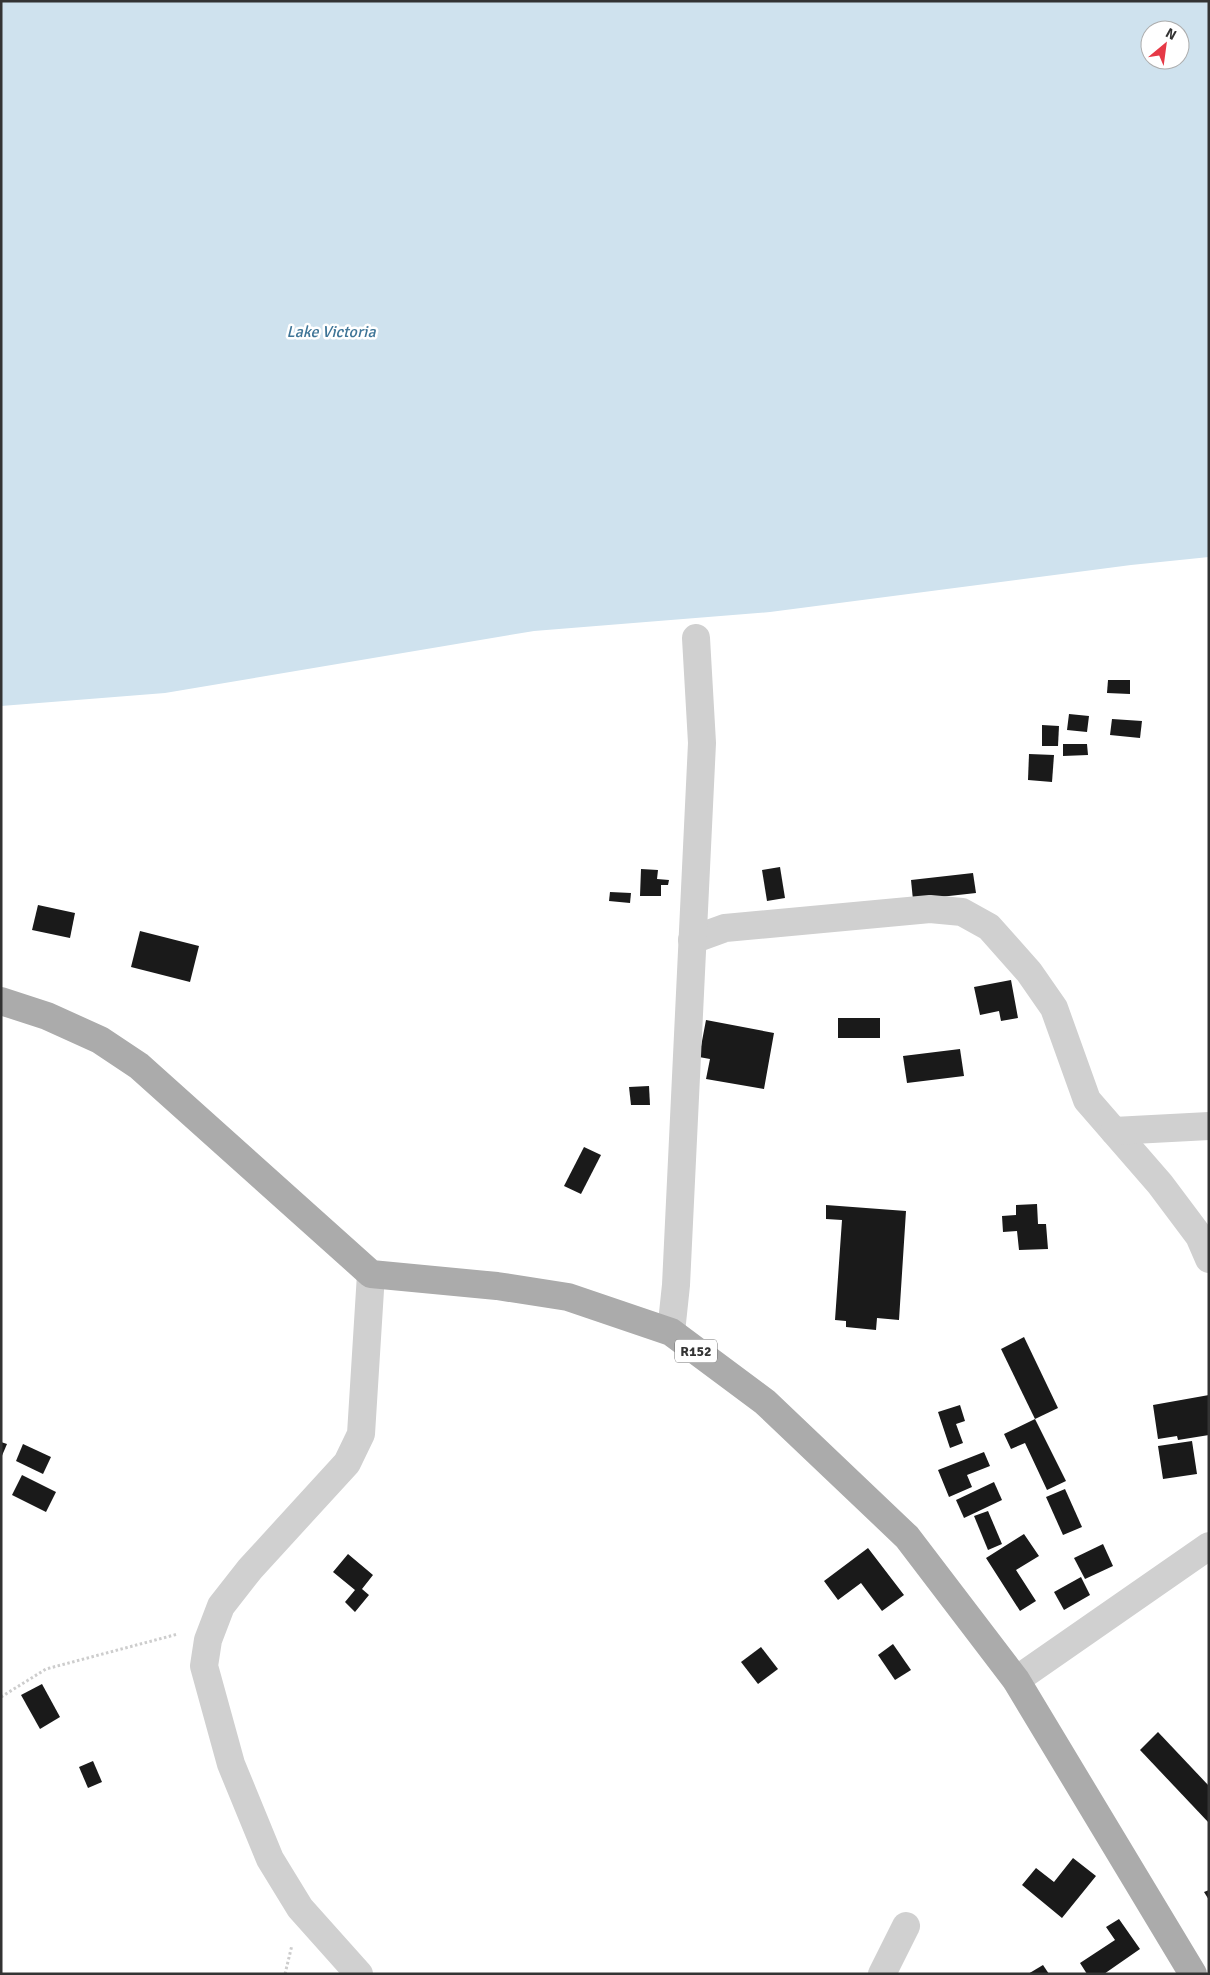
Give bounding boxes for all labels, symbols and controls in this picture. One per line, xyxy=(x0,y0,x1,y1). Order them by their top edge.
north arrow xyxy=(1140,20,1190,70)
text: N xyxy=(1163,24,1179,44)
water label: Lake Victoria xyxy=(287,322,376,342)
road number: R152 xyxy=(675,1340,717,1362)

